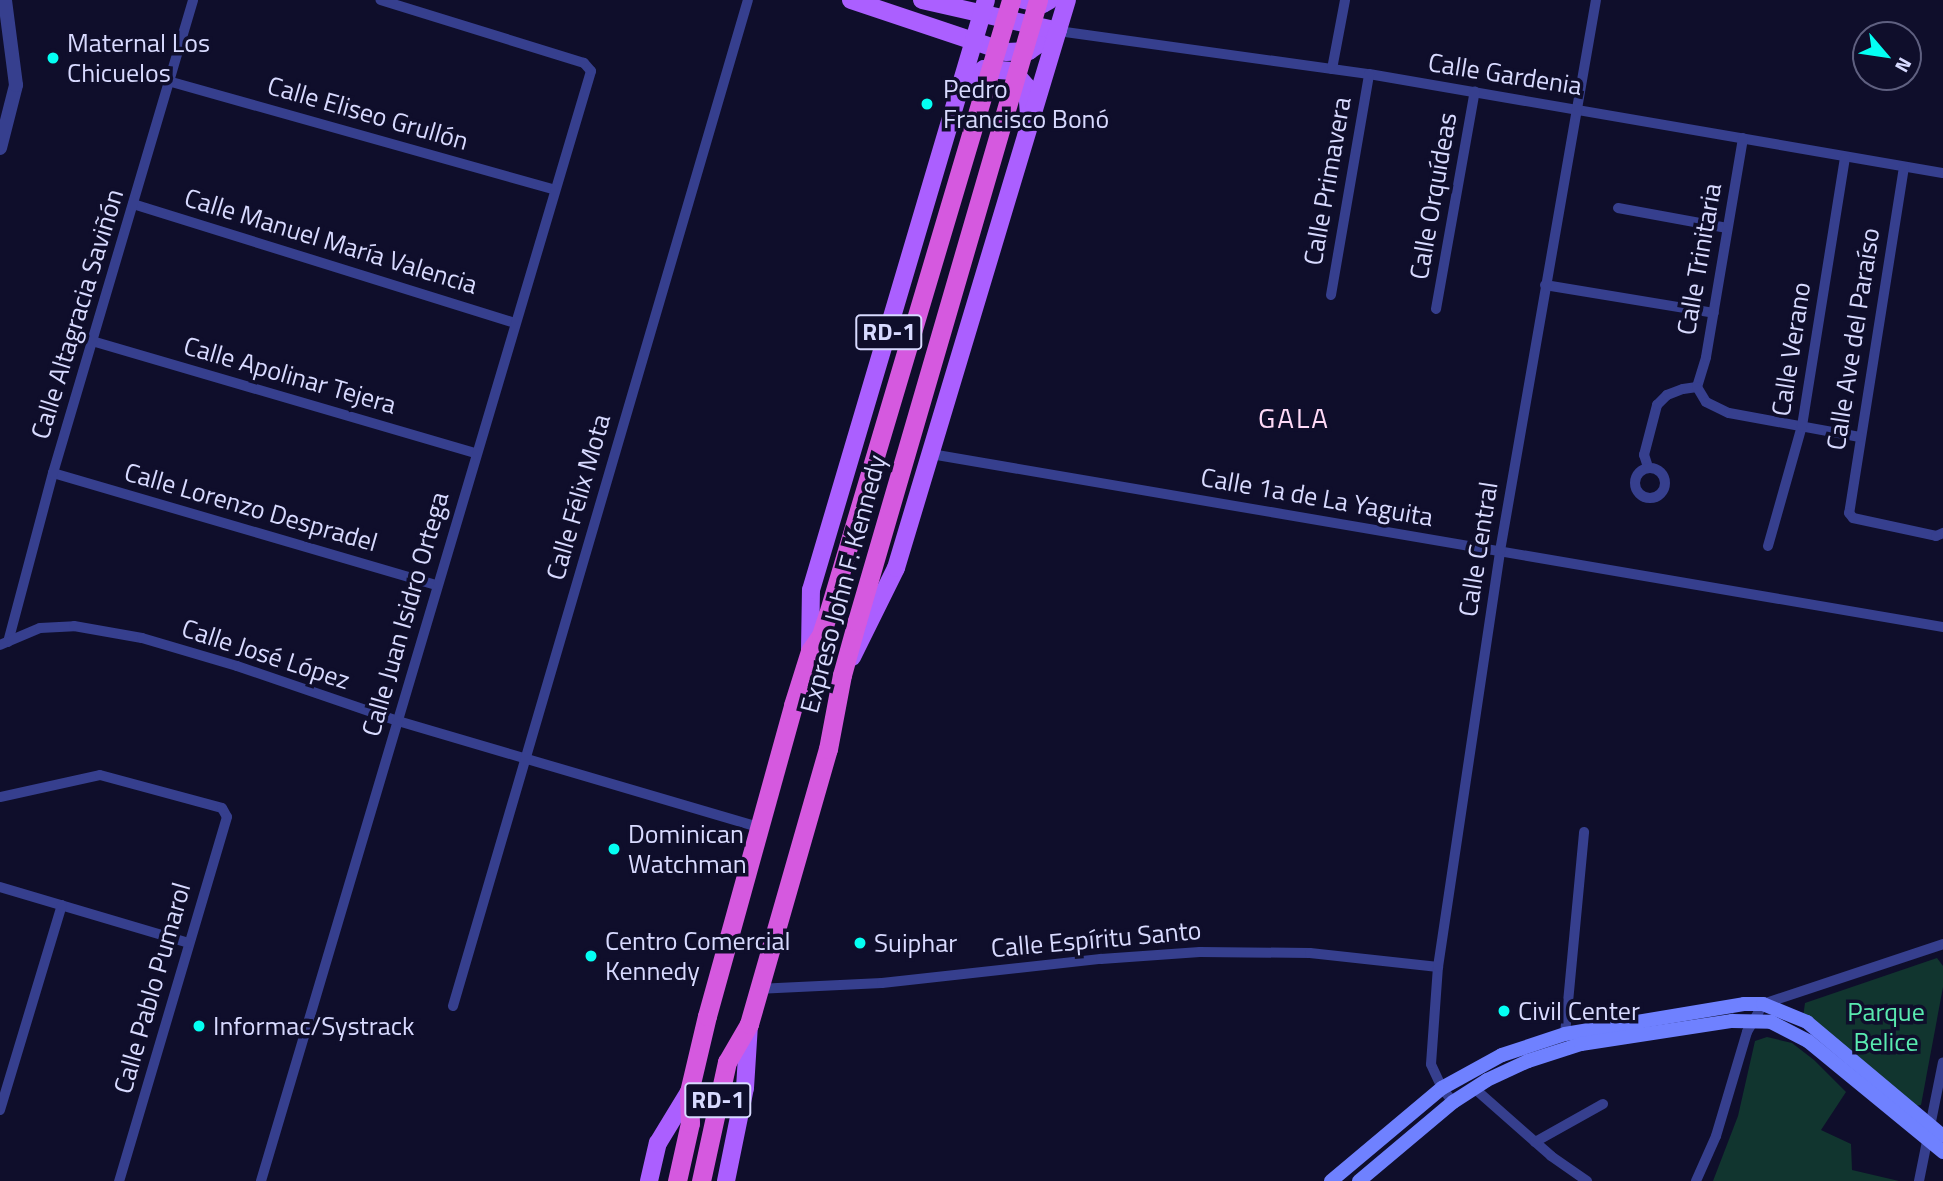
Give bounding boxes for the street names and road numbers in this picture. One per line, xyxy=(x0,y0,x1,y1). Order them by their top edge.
street label: Calle Gardenia xyxy=(1426,46,1584,102)
street label: Calle Eliseo Grullón xyxy=(264,69,472,157)
street label: Calle Primavera xyxy=(1297,94,1357,268)
street label: Calle Orquídeas xyxy=(1403,110,1463,282)
street label: Calle Trinitaria xyxy=(1670,181,1728,337)
street label: Calle Manuel María Valencia xyxy=(181,182,481,300)
street label: Calle Altagracia Saviñón xyxy=(24,185,130,443)
street label: Calle Ave del Paraíso xyxy=(1820,226,1886,452)
street label: Calle Verano xyxy=(1765,280,1817,418)
road number: RD-1 xyxy=(854,312,924,352)
street label: Calle Apolinar Tejera xyxy=(180,330,400,420)
street label: Calle Félix Mota xyxy=(539,410,617,584)
street label: Expreso John F. Kennedy xyxy=(794,451,892,717)
street label: Calle Lorenzo Despradel xyxy=(121,456,381,558)
street label: Calle 1a de La Yaguita xyxy=(1198,461,1436,533)
street label: Calle Central xyxy=(1452,479,1504,619)
street label: Calle Juan Isidro Ortega xyxy=(355,488,455,740)
street label: Calle José López xyxy=(178,612,354,696)
street label: Calle Pablo Pumarol xyxy=(107,879,197,1097)
street label: Calle Espíritu Santo xyxy=(989,914,1203,964)
road number: RD-1 xyxy=(683,1080,753,1120)

